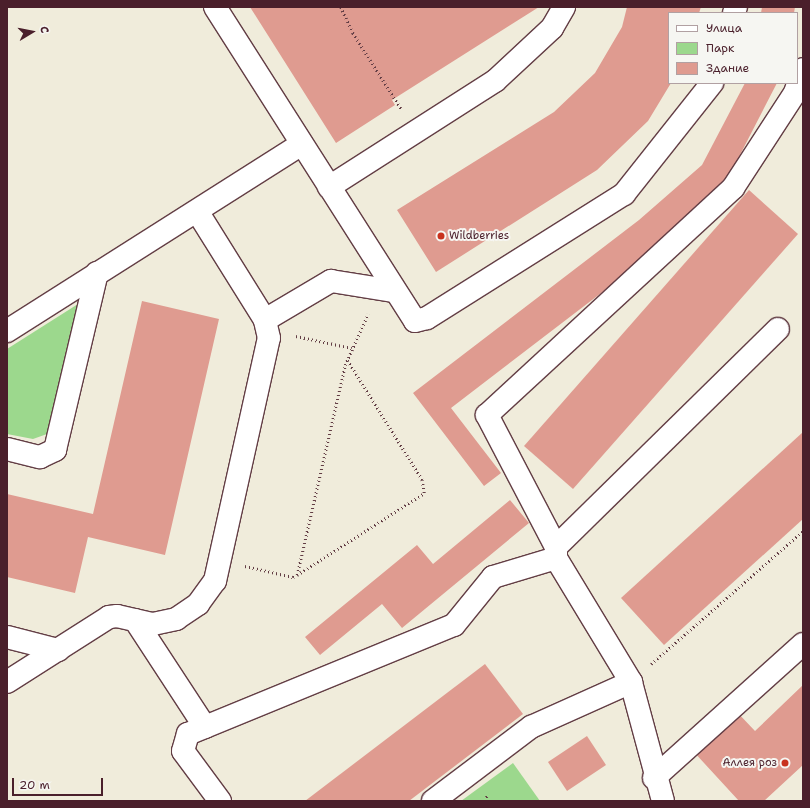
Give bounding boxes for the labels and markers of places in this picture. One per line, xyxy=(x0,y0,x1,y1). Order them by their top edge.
place label: Wildberries xyxy=(449,229,509,243)
marker: Wildberries xyxy=(436,231,446,241)
place label: Аллея роз xyxy=(723,756,777,770)
marker: Аллея роз xyxy=(780,758,790,768)

